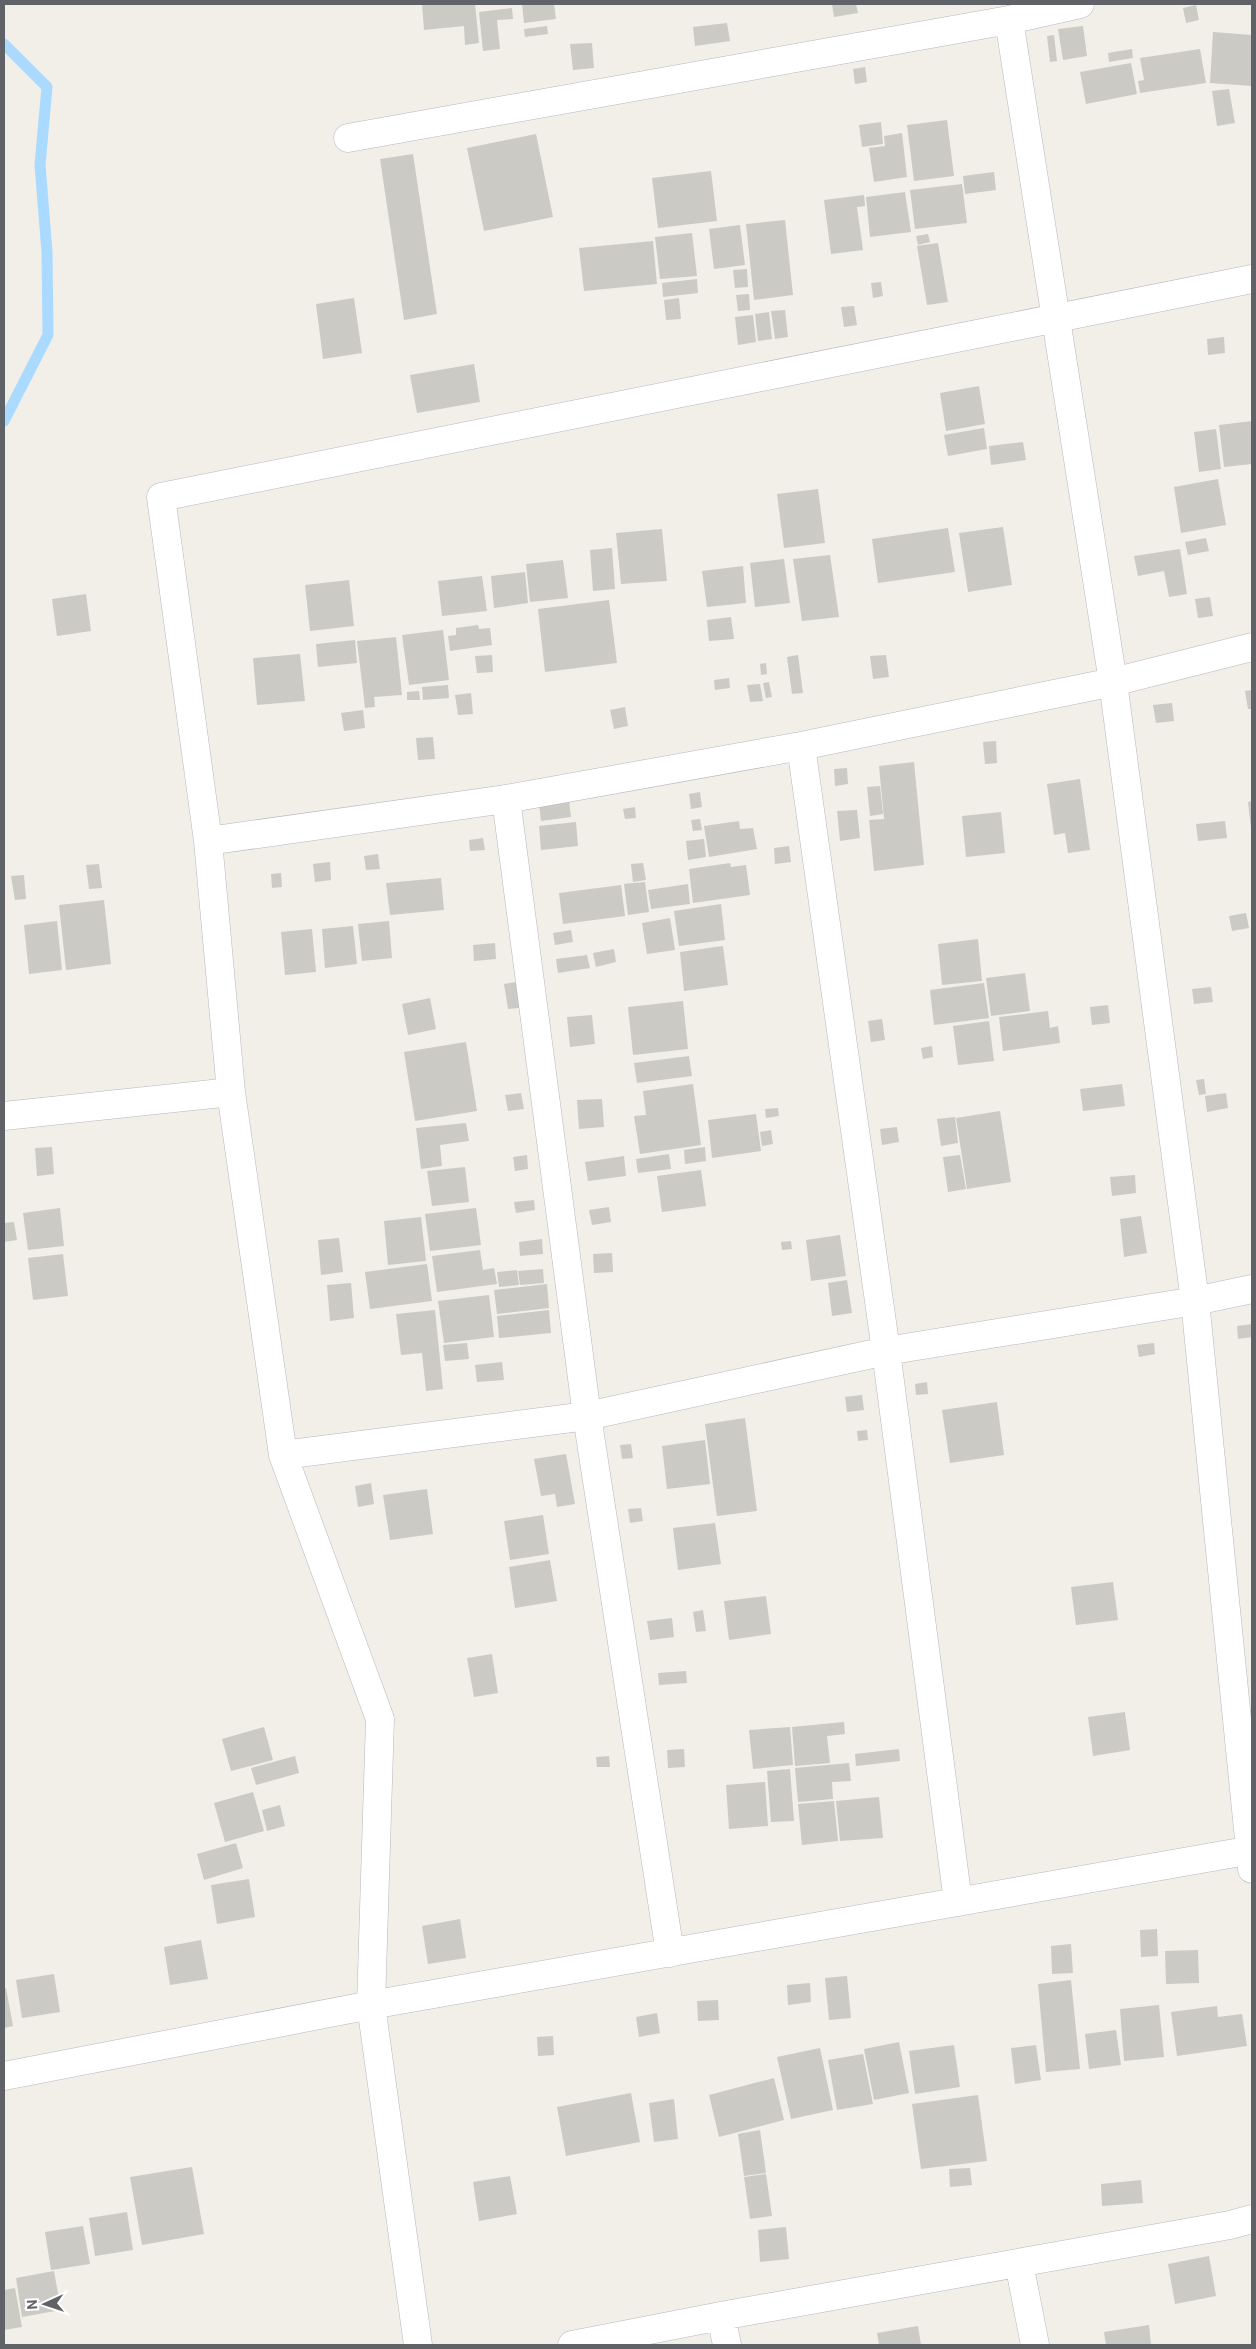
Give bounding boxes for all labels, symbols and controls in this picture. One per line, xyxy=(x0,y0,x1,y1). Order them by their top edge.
north arrow xyxy=(20,2279,70,2329)
text: N xyxy=(24,2299,40,2310)

